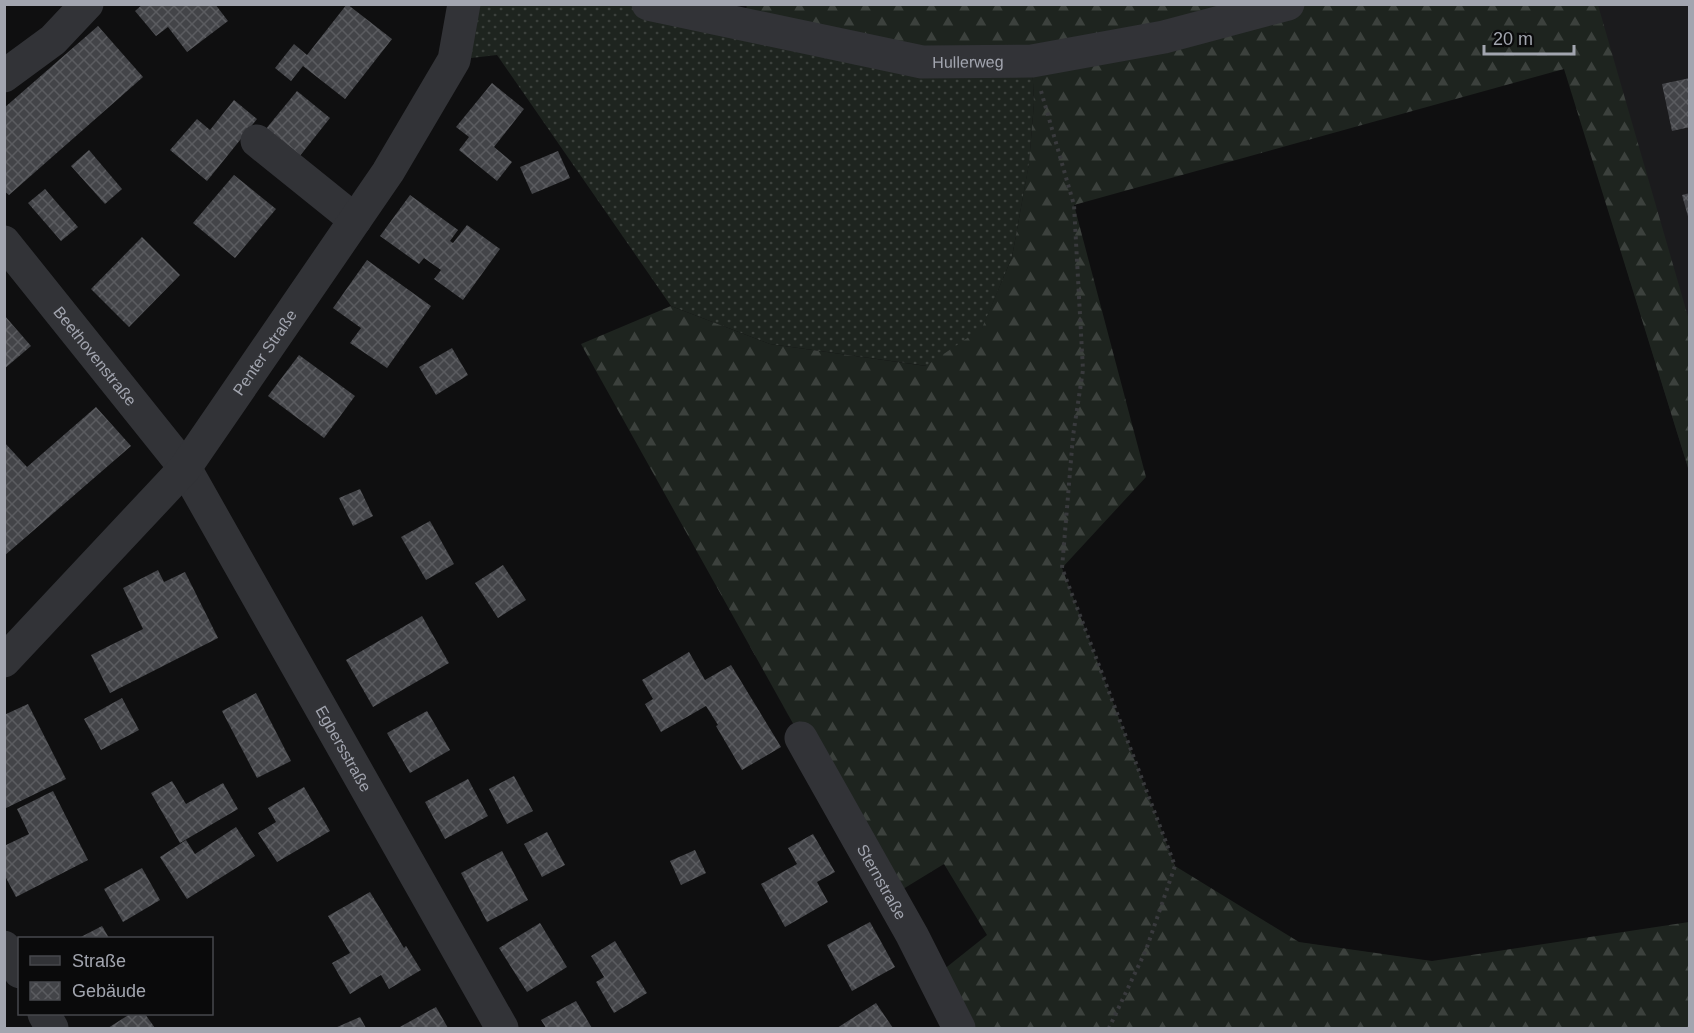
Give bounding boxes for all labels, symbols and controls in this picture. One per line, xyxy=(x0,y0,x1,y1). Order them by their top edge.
scale bar xyxy=(1484,18,1574,56)
text: 20 m xyxy=(1493,29,1533,49)
street label: Hullerweg xyxy=(932,53,1004,71)
street label: Beethovenstraße xyxy=(50,303,140,409)
street label: Penter Straße xyxy=(230,307,300,398)
street label: Egbersstraße xyxy=(312,703,375,795)
street label: Sternstraße xyxy=(854,841,910,923)
legend xyxy=(18,937,213,1015)
text: Straße xyxy=(72,951,126,971)
text: Gebäude xyxy=(72,981,146,1001)

